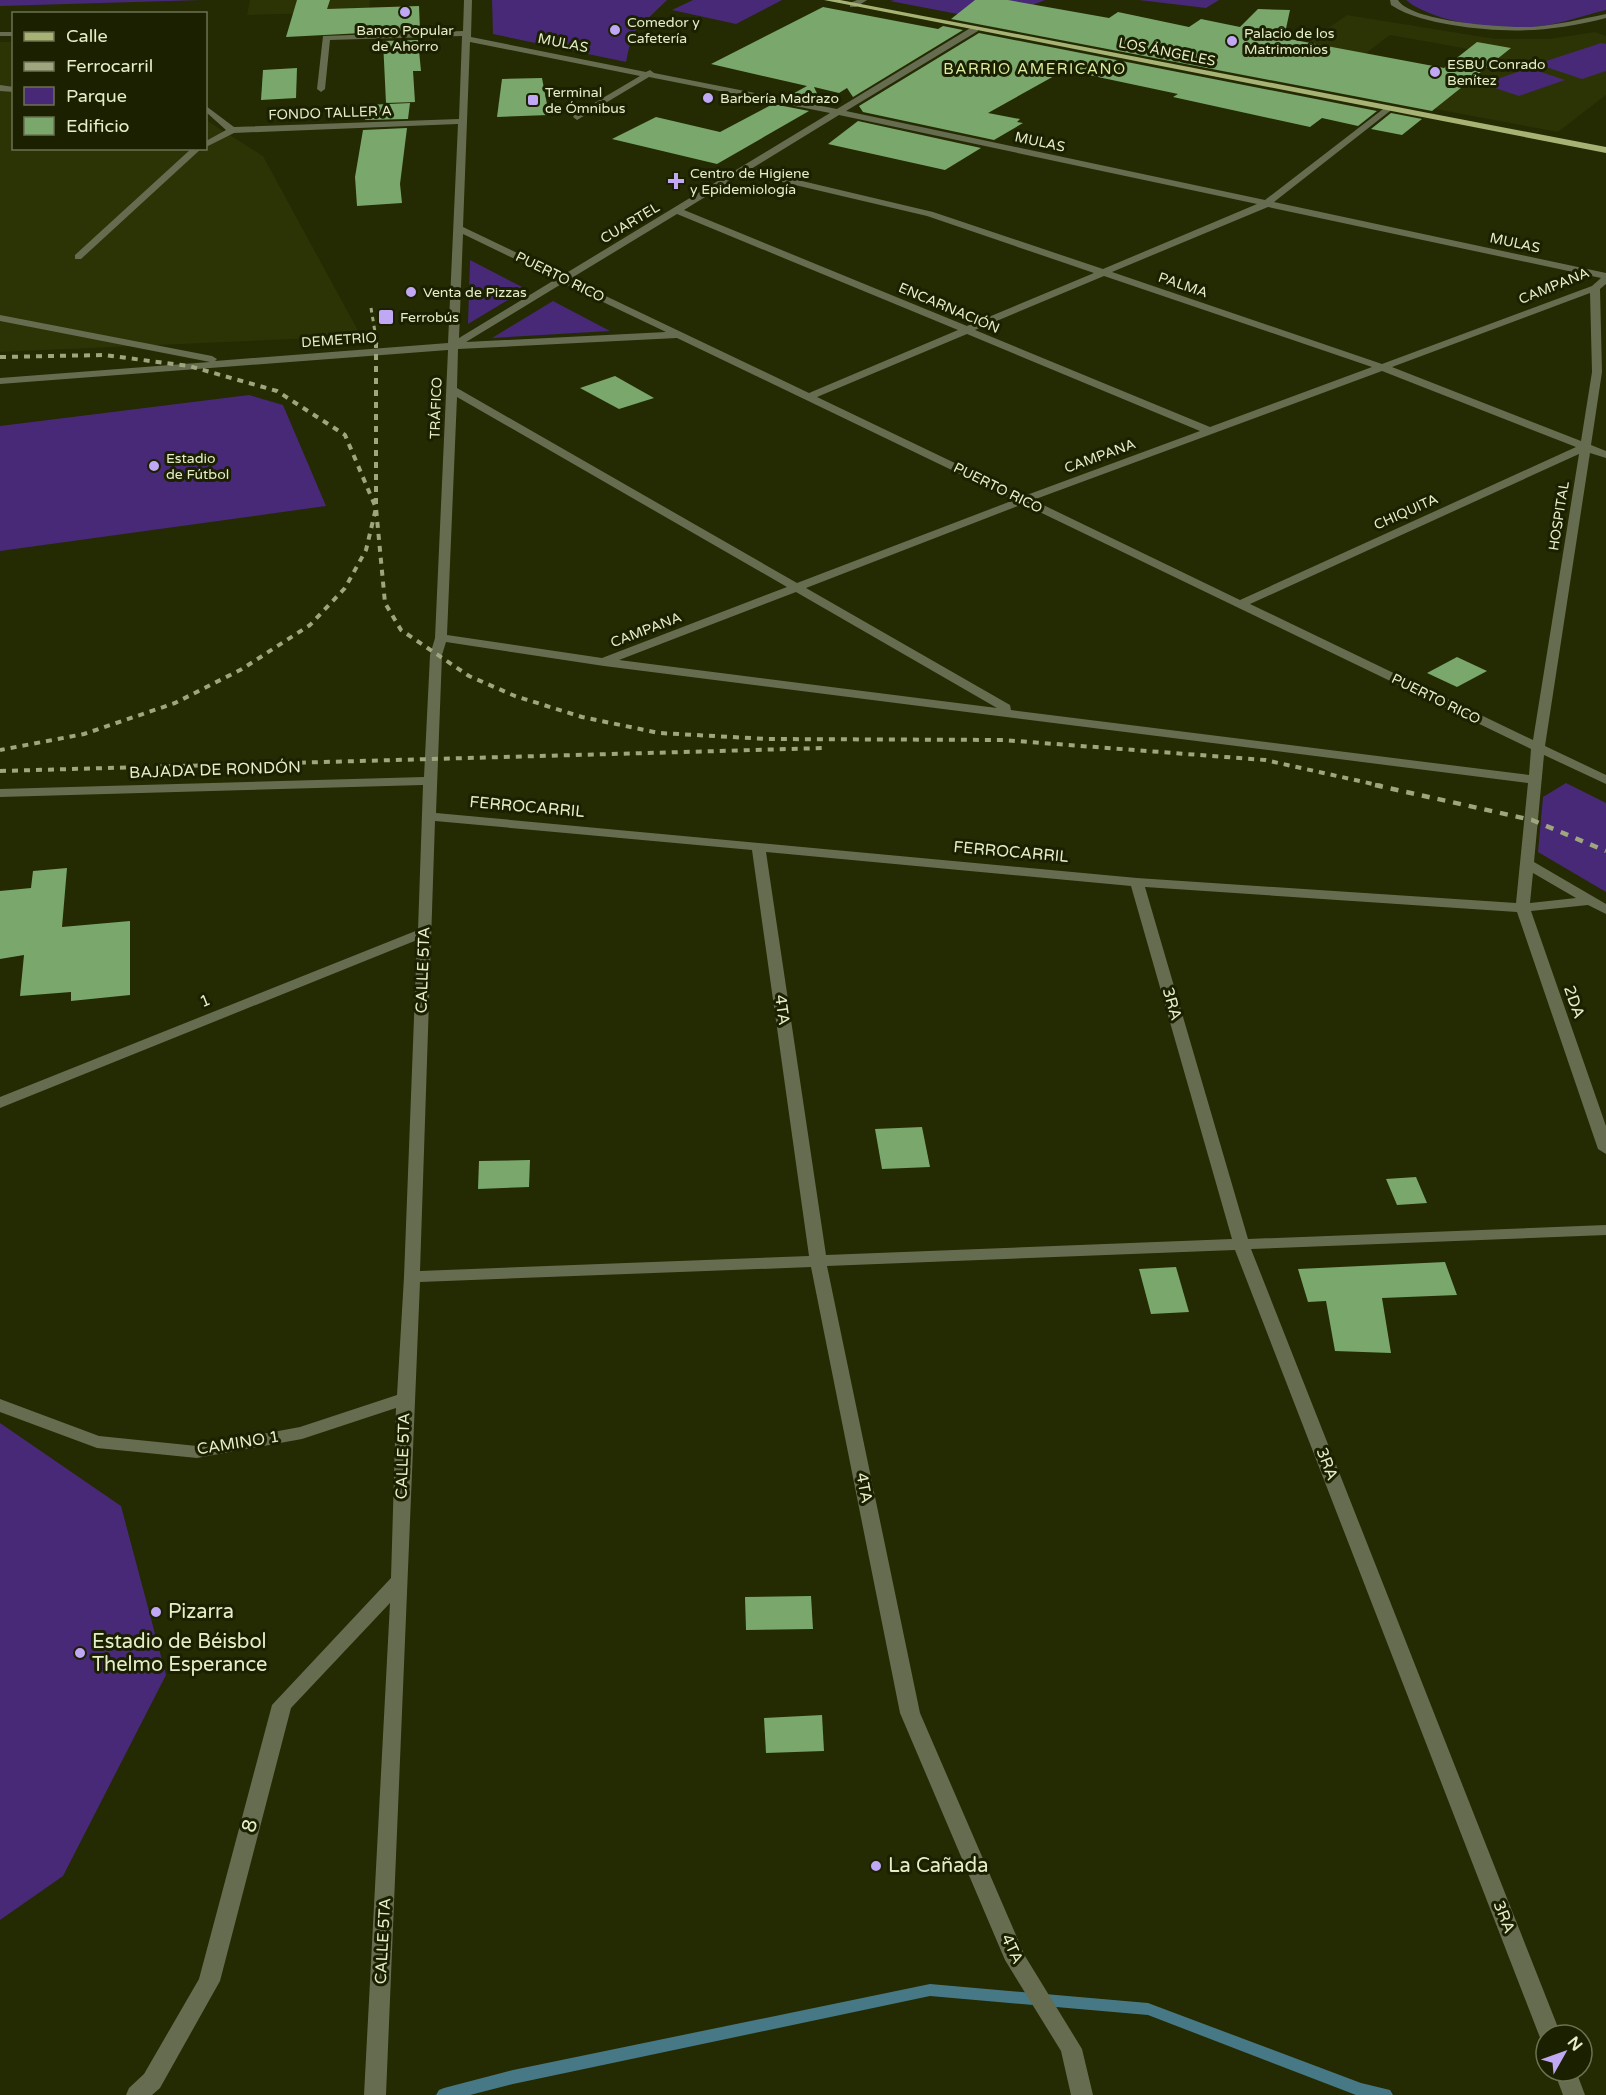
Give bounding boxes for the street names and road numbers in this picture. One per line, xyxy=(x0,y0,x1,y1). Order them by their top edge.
street label: MULAS xyxy=(536,30,590,56)
street label: LOS ÁNGELES xyxy=(1117,34,1217,70)
street label: FONDO TALLER A xyxy=(268,102,392,124)
street label: MULAS xyxy=(1013,128,1067,156)
street label: CUARTEL xyxy=(597,199,663,247)
street label: MULAS xyxy=(1488,229,1542,257)
street label: PUERTO RICO xyxy=(513,248,607,306)
street label: CAMPANA xyxy=(1516,264,1592,308)
street label: PALMA xyxy=(1156,269,1210,301)
street label: ENCARNACIÓN xyxy=(896,279,1002,337)
street label: DEMETRIO xyxy=(301,329,377,351)
street label: TRÁFICO xyxy=(426,377,446,439)
street label: CAMPANA xyxy=(1062,435,1138,477)
street label: PUERTO RICO xyxy=(951,459,1045,517)
street label: HOSPITAL xyxy=(1545,480,1573,552)
street label: CHIQUITA xyxy=(1371,490,1441,534)
street label: CAMPANA xyxy=(608,609,684,651)
street label: PUERTO RICO xyxy=(1389,670,1483,728)
street label: BAJADA DE RONDÓN xyxy=(129,757,301,783)
street label: FERROCARRIL xyxy=(469,792,585,822)
street label: FERROCARRIL xyxy=(953,837,1069,867)
street label: CALLE 5TA xyxy=(411,926,435,1014)
street label: 2DA xyxy=(1559,983,1589,1021)
street label: 3RA xyxy=(1158,985,1186,1023)
street label: 1 xyxy=(197,990,213,1012)
street label: 4TA xyxy=(770,993,794,1027)
street label: CALLE 5TA xyxy=(391,1412,415,1500)
street label: CAMINO 1 xyxy=(195,1427,281,1459)
street label: 3RA xyxy=(1312,1445,1342,1483)
street label: 4TA xyxy=(851,1471,877,1505)
street label: 8 xyxy=(237,1817,263,1835)
street label: CALLE 5TA xyxy=(371,1897,395,1985)
street label: 3RA xyxy=(1489,1898,1519,1936)
street label: 4TA xyxy=(996,1931,1028,1967)

